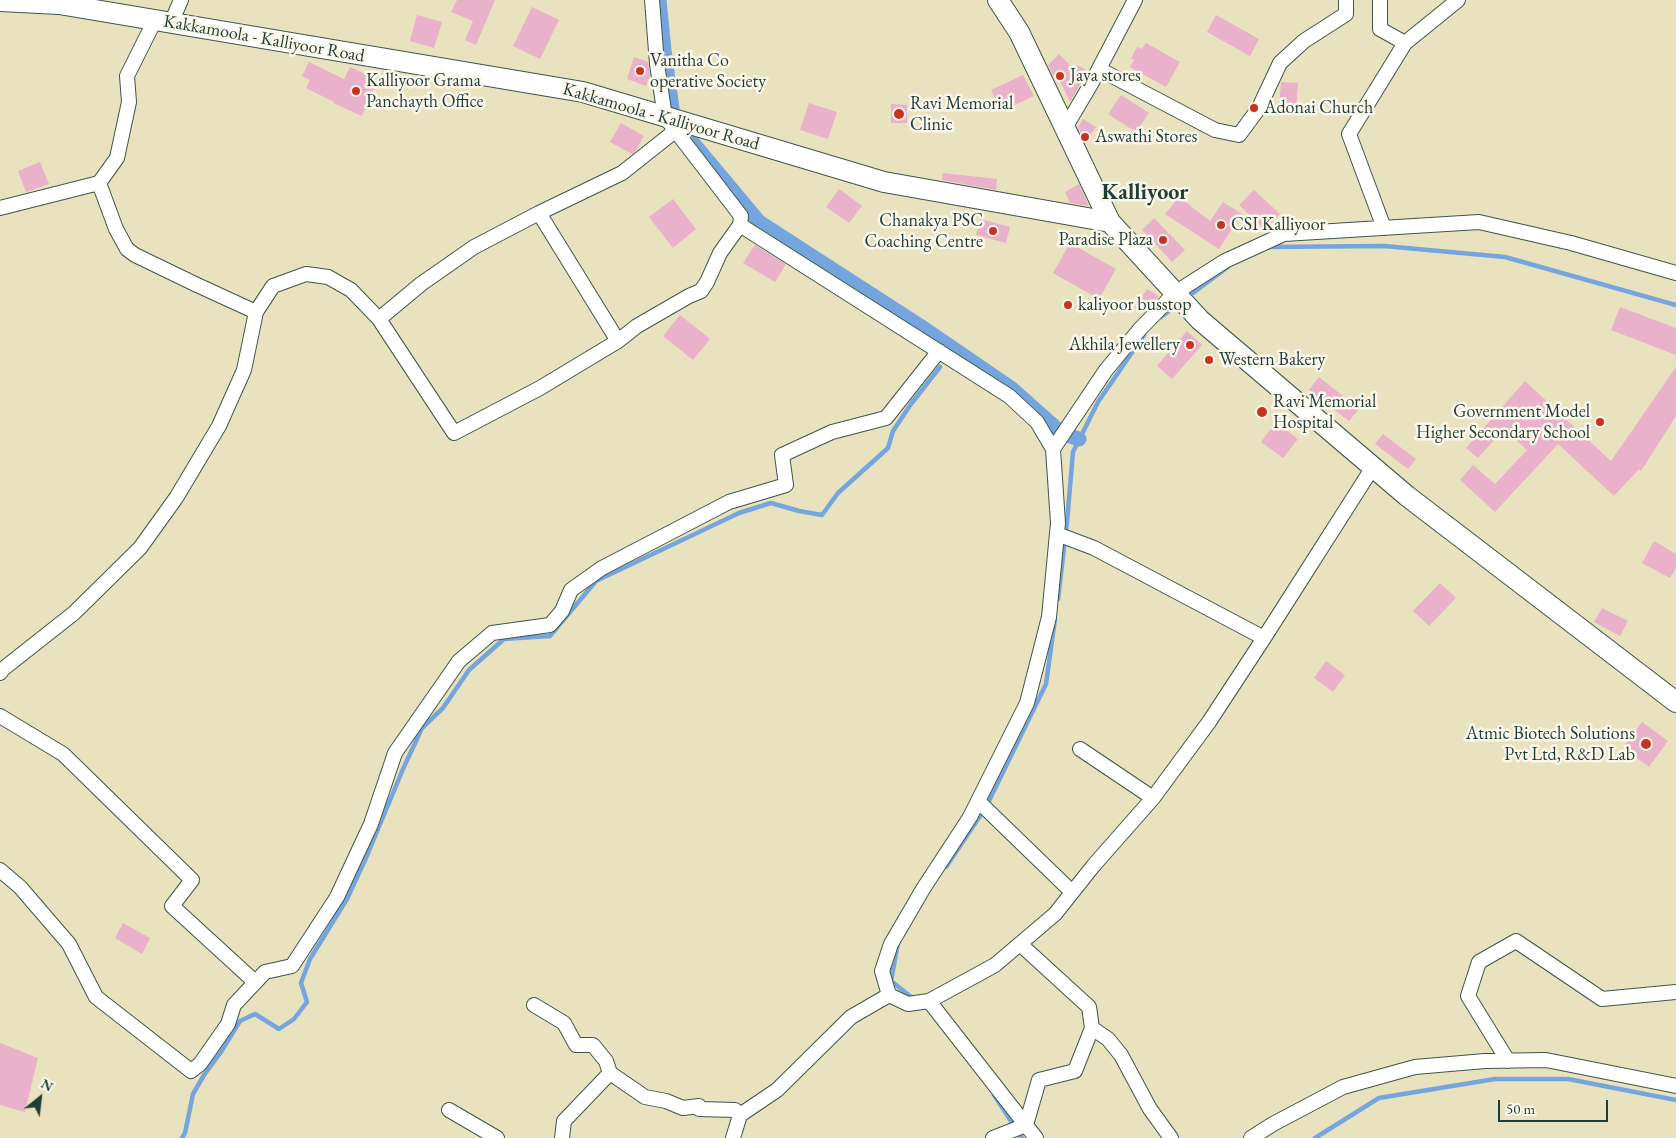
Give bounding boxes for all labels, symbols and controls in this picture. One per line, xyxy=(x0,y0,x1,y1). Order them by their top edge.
street label: Kakkamoola - Kalliyoor Road xyxy=(162,11,366,67)
place label: Vanitha Co operative Society xyxy=(650,50,766,92)
marker: Vanitha Co operative Society xyxy=(634,65,646,77)
place label: Jaya stores xyxy=(1070,65,1141,87)
place label: Kalliyoor Grama Panchayth Office xyxy=(366,70,483,112)
marker: Jaya stores xyxy=(1054,70,1066,82)
street label: Kakkamoola - Kalliyoor Road xyxy=(560,79,762,155)
marker: Kalliyoor Grama Panchayth Office xyxy=(350,85,362,97)
place label: Ravi Memorial Clinic xyxy=(910,93,1013,136)
place label: Adonai Church xyxy=(1264,97,1373,119)
marker: Adonai Church xyxy=(1248,102,1260,114)
marker: Ravi Memorial Clinic xyxy=(892,107,906,121)
place label: Aswathi Stores xyxy=(1095,126,1197,148)
marker: Aswathi Stores xyxy=(1079,131,1091,143)
district label: Kalliyoor xyxy=(1102,180,1188,206)
place label: Chanakya PSC Coaching Centre xyxy=(865,210,983,252)
place label: CSI Kalliyoor xyxy=(1231,214,1326,236)
marker: CSI Kalliyoor xyxy=(1215,219,1227,231)
marker: Chanakya PSC Coaching Centre xyxy=(987,225,999,237)
place label: Paradise Plaza xyxy=(1059,229,1153,251)
marker: Paradise Plaza xyxy=(1157,234,1169,246)
place label: kaliyoor busstop xyxy=(1078,294,1192,316)
marker: kaliyoor busstop xyxy=(1062,299,1074,311)
place label: Akhila Jewellery xyxy=(1069,334,1180,356)
marker: Akhila Jewellery xyxy=(1184,339,1196,351)
place label: Western Bakery xyxy=(1219,349,1325,371)
marker: Western Bakery xyxy=(1203,354,1215,366)
place label: Ravi Memorial Hospital xyxy=(1273,391,1376,434)
place label: Government Model Higher Secondary School xyxy=(1416,401,1590,444)
marker: Ravi Memorial Hospital xyxy=(1255,405,1269,419)
marker: Government Model Higher Secondary School xyxy=(1594,416,1606,428)
place label: Atmic Biotech Solutions Pvt Ltd, R&D Lab xyxy=(1466,723,1635,766)
marker: Atmic Biotech Solutions Pvt Ltd, R&D Lab xyxy=(1639,737,1653,751)
north arrow xyxy=(15,1073,65,1123)
text: N xyxy=(38,1074,57,1095)
scale bar xyxy=(1501,1090,1611,1122)
text: 50 m xyxy=(1506,1099,1535,1118)

